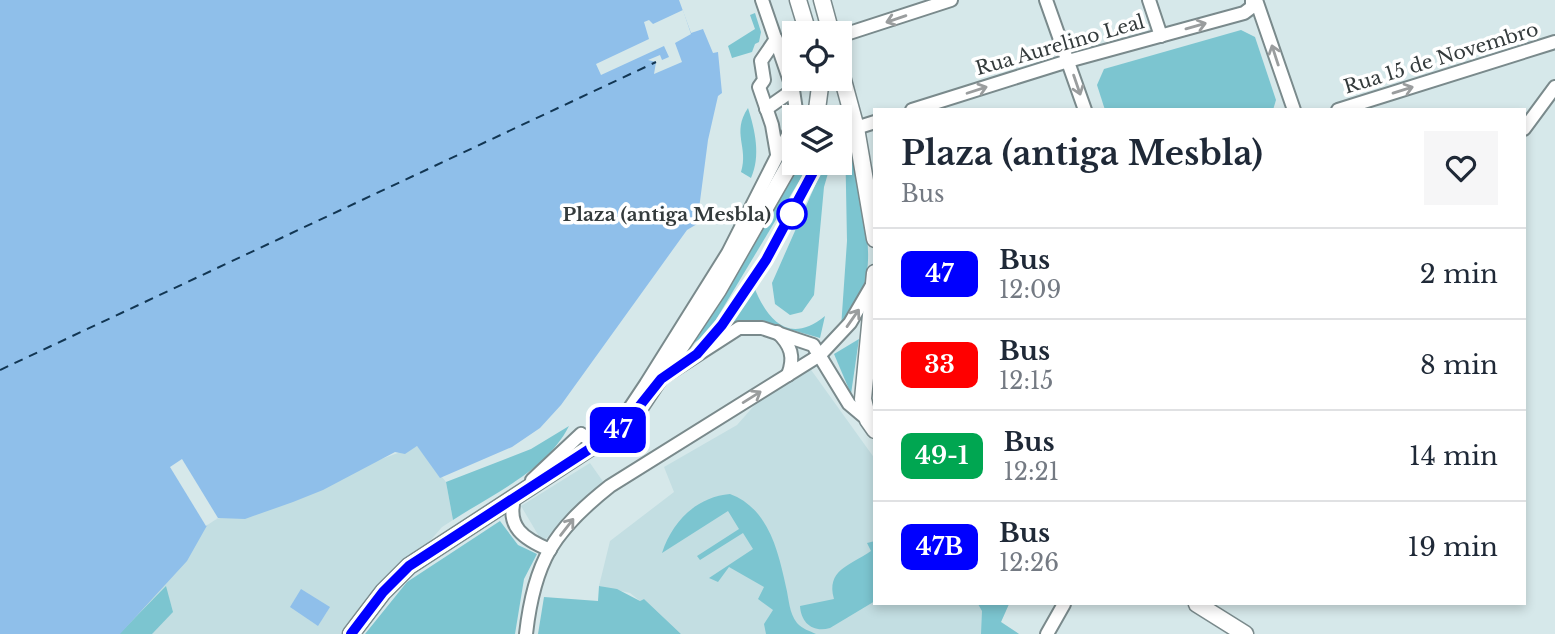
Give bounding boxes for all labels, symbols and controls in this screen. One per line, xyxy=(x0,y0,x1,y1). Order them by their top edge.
street label: Rua Aurelino Leal xyxy=(973,10,1147,80)
one-way arrow xyxy=(885,13,907,26)
street label: Rua 15 de Novembro xyxy=(1341,17,1541,99)
one-way arrow xyxy=(1185,19,1207,32)
map controls xyxy=(782,21,852,175)
button: locate xyxy=(782,21,852,91)
one-way arrow xyxy=(1268,44,1281,66)
one-way arrow xyxy=(1072,74,1084,96)
one-way arrow xyxy=(966,82,988,95)
one-way arrow xyxy=(1392,82,1414,95)
button: layers xyxy=(782,105,852,175)
button: heart xyxy=(1424,131,1498,205)
text: Plaza (antiga Mesbla) xyxy=(901,133,1263,174)
text: Bus xyxy=(901,180,944,208)
marker: Plaza (antiga Mesbla) xyxy=(777,199,807,229)
place label: Plaza (antiga Mesbla) xyxy=(563,203,771,226)
text: Bus xyxy=(999,244,1050,276)
text: 2 min xyxy=(1420,258,1498,290)
text: 47 xyxy=(925,259,954,288)
text: 12:09 xyxy=(999,276,1061,304)
one-way arrow xyxy=(846,309,860,328)
text: Bus xyxy=(999,335,1050,367)
text: 8 min xyxy=(1420,349,1498,381)
text: 33 xyxy=(924,350,955,379)
text: 12:15 xyxy=(999,367,1053,395)
one-way arrow xyxy=(742,390,761,405)
line badge: 47 xyxy=(586,407,650,453)
text: 47 xyxy=(604,415,632,444)
text: Bus xyxy=(1004,426,1055,458)
text: 14 min xyxy=(1409,440,1498,472)
text: 49-1 xyxy=(915,441,969,470)
text: 12:21 xyxy=(1004,458,1059,486)
text: Bus xyxy=(999,517,1050,549)
one-way arrow xyxy=(559,519,574,537)
text: 19 min xyxy=(1408,531,1498,563)
text: 47B xyxy=(916,532,963,561)
text: 12:26 xyxy=(999,549,1059,577)

